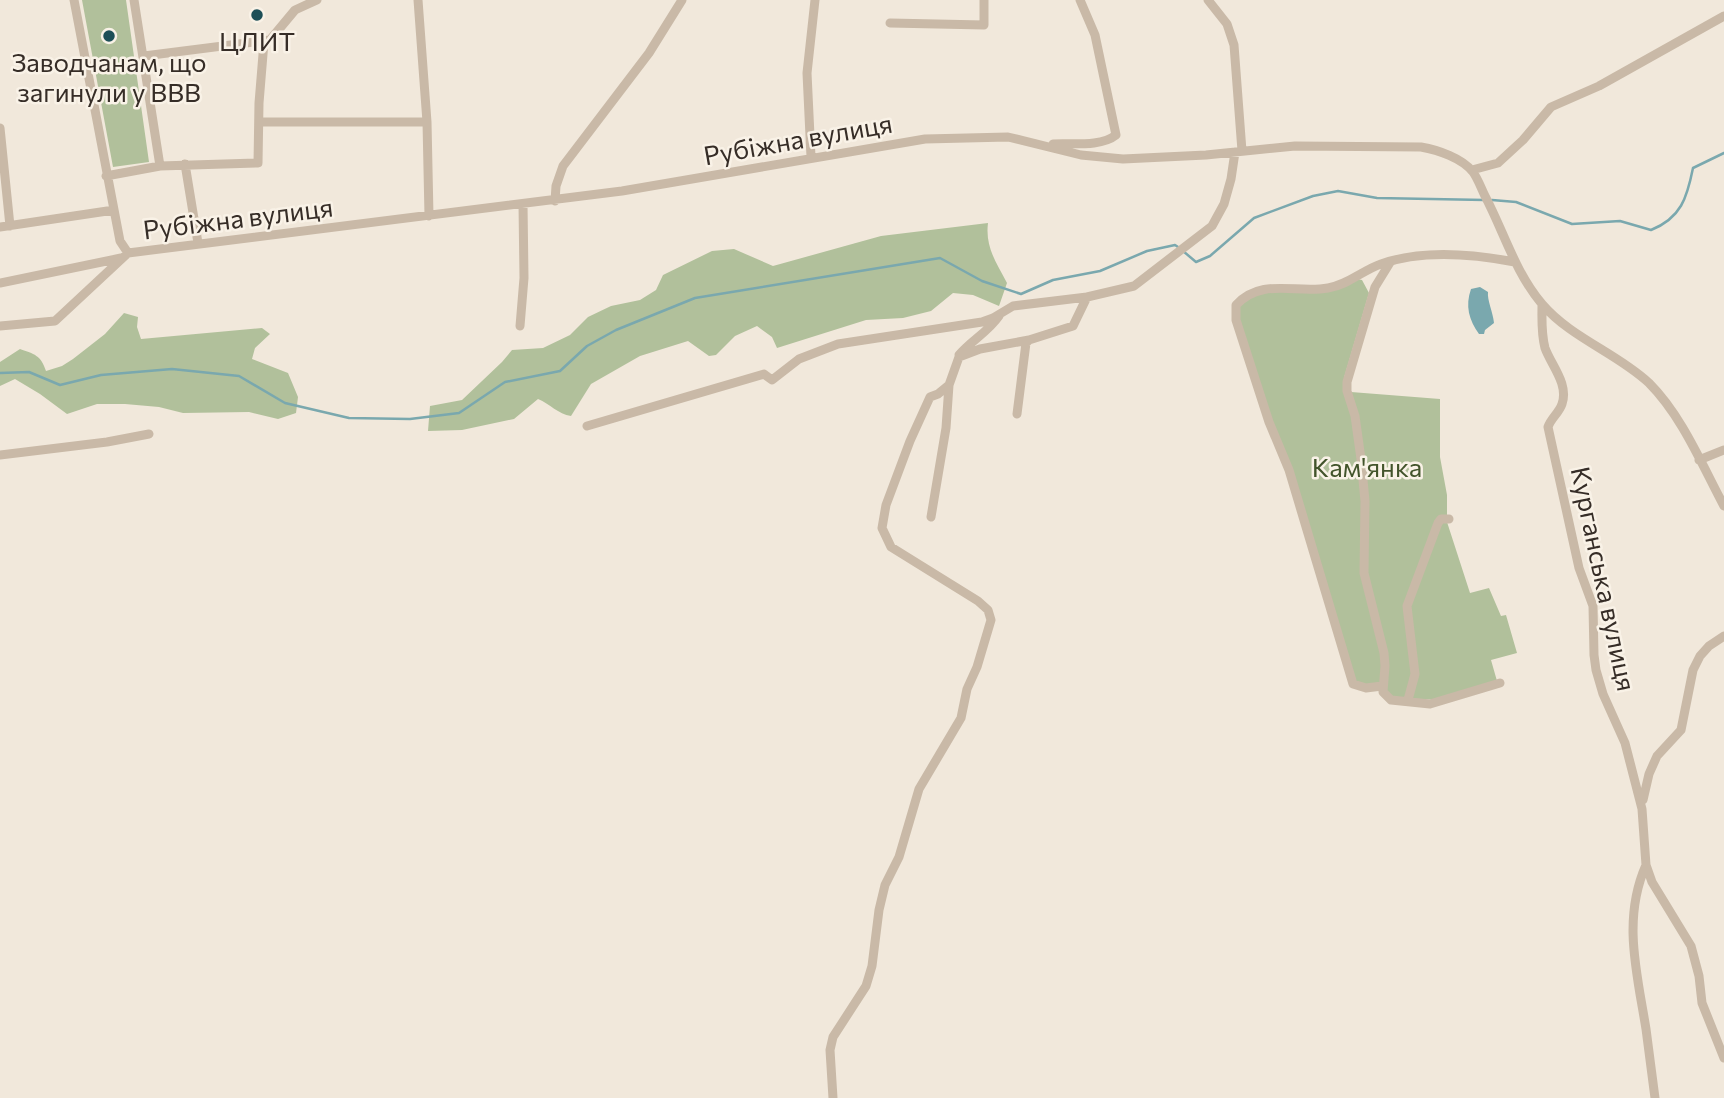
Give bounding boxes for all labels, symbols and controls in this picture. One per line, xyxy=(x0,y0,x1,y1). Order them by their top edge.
marker: ЦЛИТ xyxy=(249,7,265,23)
place label: ЦЛИТ xyxy=(219,25,295,56)
marker: Заводчанам, що загинули у ВВВ xyxy=(101,28,117,44)
place label: Заводчанам, що загинули у ВВВ xyxy=(11,46,207,107)
street label: Рубіжна вулиця xyxy=(701,107,895,170)
street label: Рубіжна вулиця xyxy=(141,190,335,245)
park label: Кам'янка xyxy=(1312,451,1422,482)
street label: Курганська вулиця xyxy=(1566,464,1643,694)

